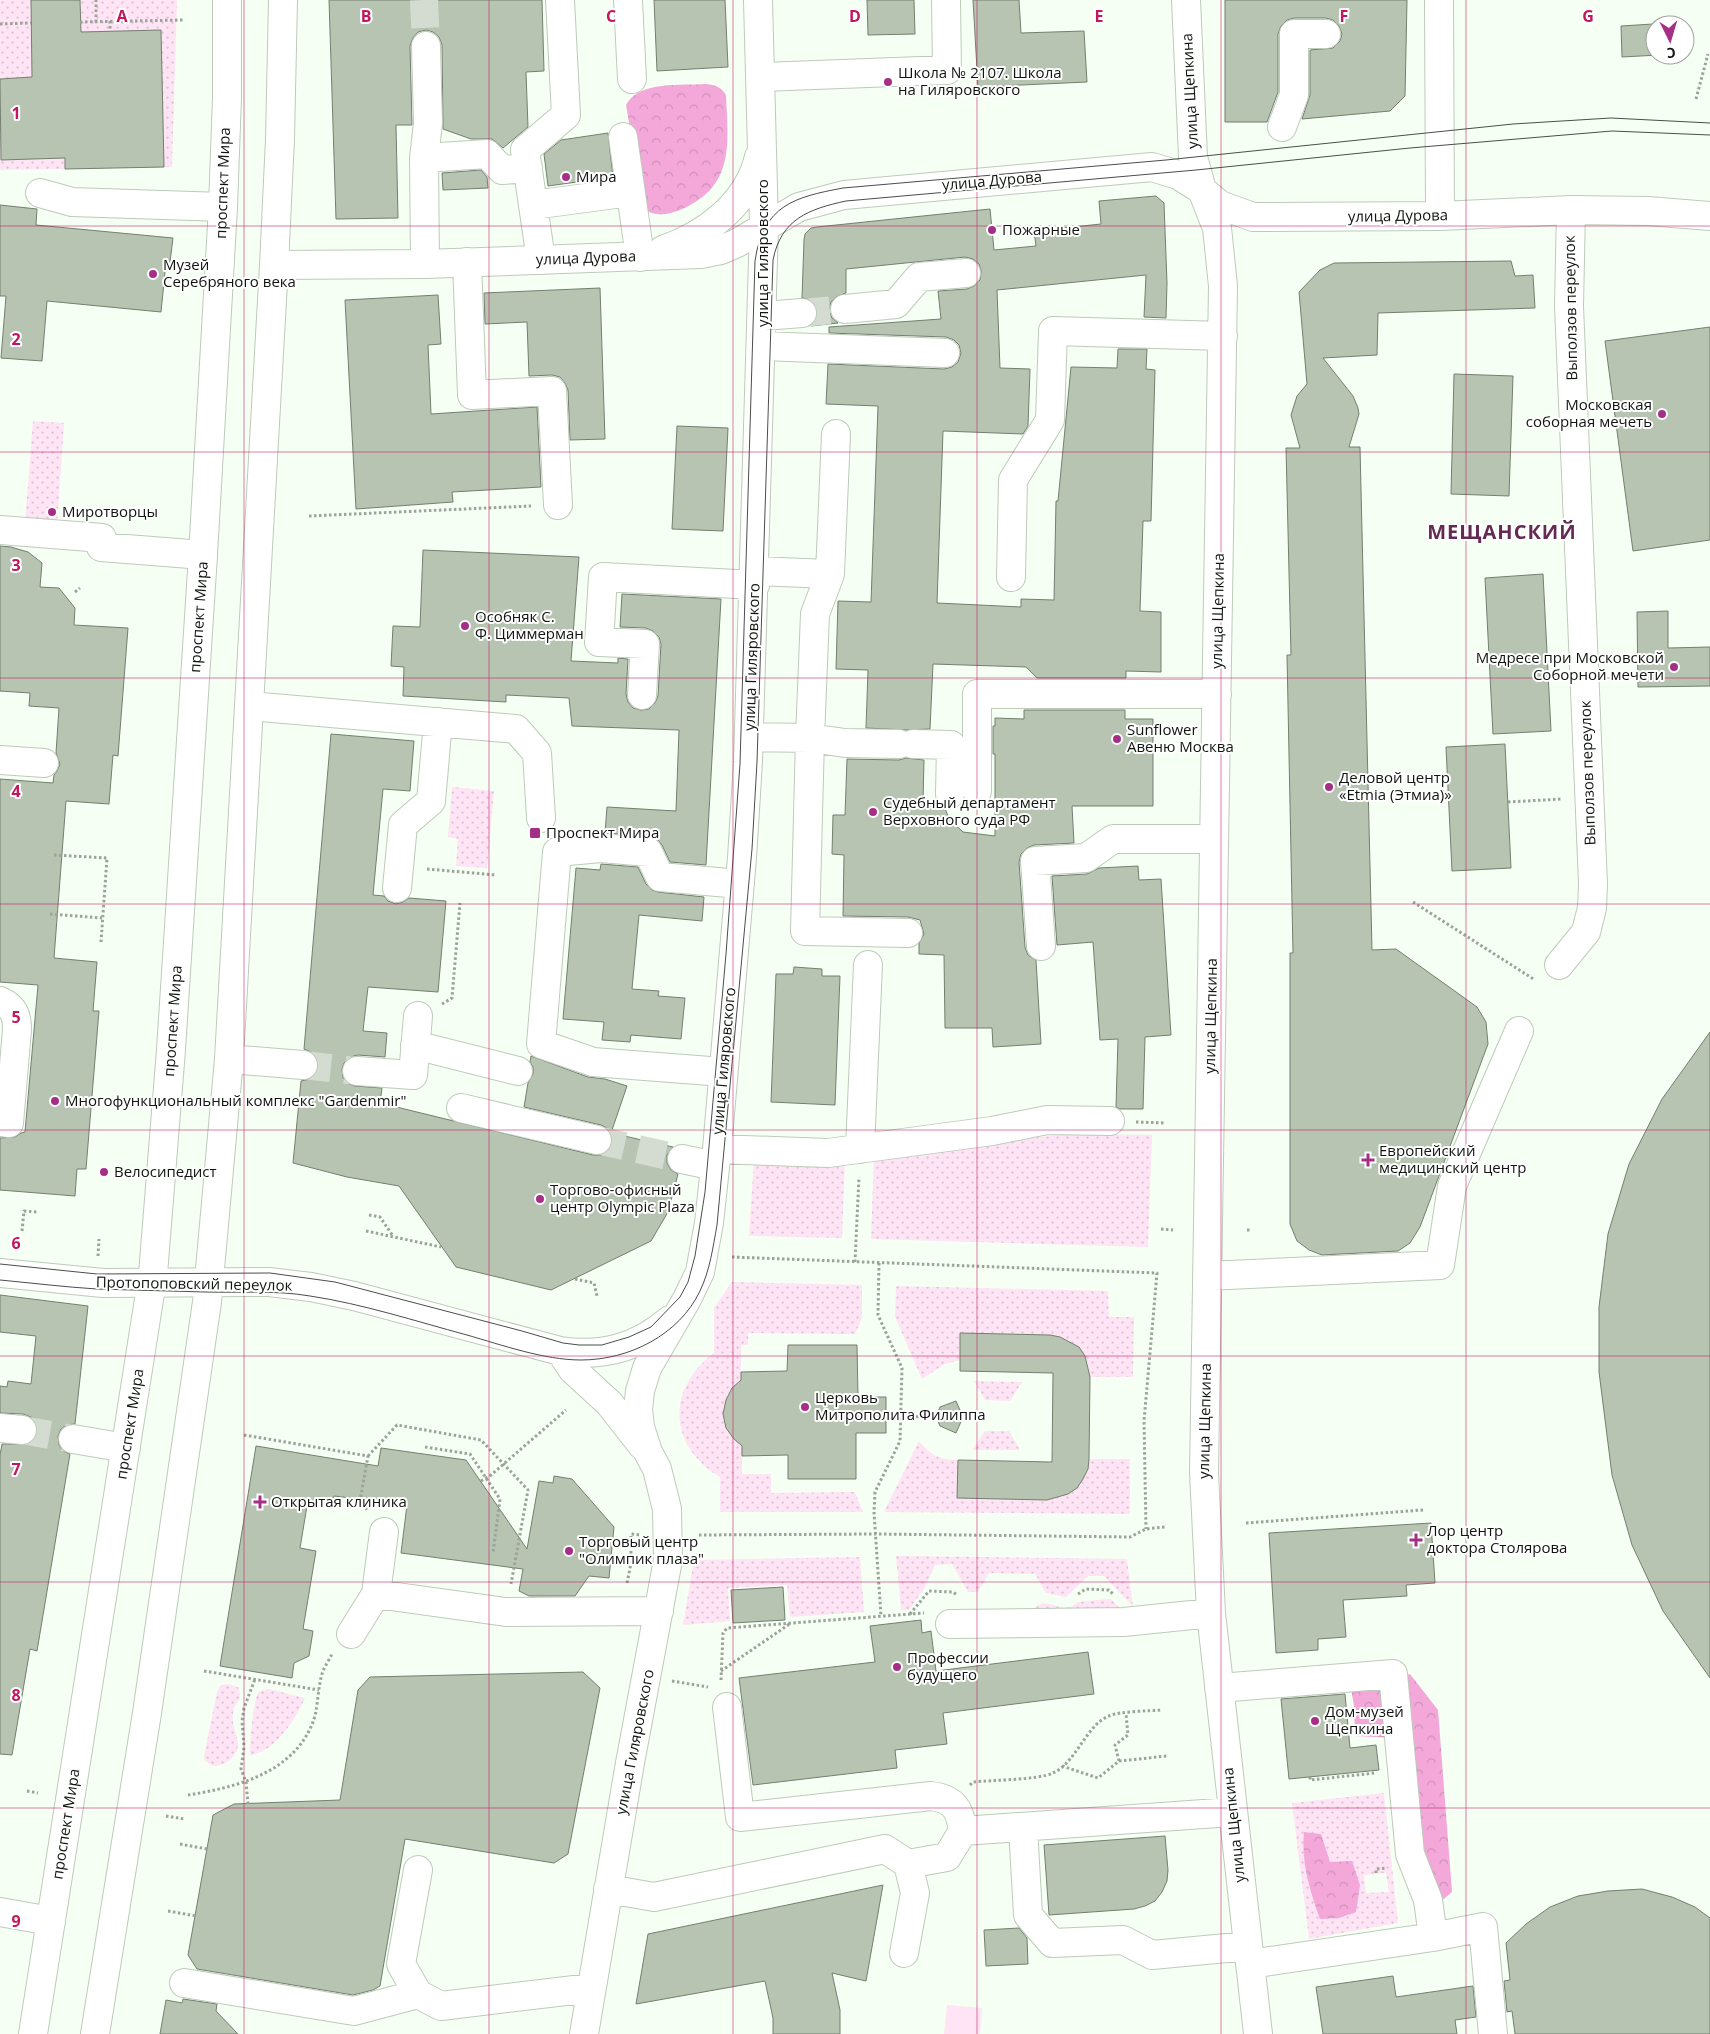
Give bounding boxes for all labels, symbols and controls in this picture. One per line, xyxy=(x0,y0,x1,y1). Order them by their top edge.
text: A xyxy=(116,5,128,27)
text: B xyxy=(361,5,371,27)
text: C xyxy=(606,5,616,27)
text: D xyxy=(849,5,861,27)
text: E xyxy=(1095,5,1104,27)
text: F xyxy=(1340,5,1348,27)
text: G xyxy=(1582,5,1594,27)
north arrow xyxy=(1645,15,1695,65)
street label: улица Щепкина xyxy=(1176,33,1202,149)
text: С xyxy=(1666,44,1676,63)
place label: Школа № 2107. Школа на Гиляровского xyxy=(898,62,1062,99)
marker: Школа № 2107. Школа на Гиляровского xyxy=(882,76,894,88)
text: 1 xyxy=(11,102,21,124)
street label: проспект Мира xyxy=(210,127,234,239)
place label: Мира xyxy=(576,166,617,186)
street label: улица Дурова xyxy=(941,166,1043,194)
marker: Мира xyxy=(560,171,572,183)
street label: улица Гиляровского xyxy=(752,179,772,327)
street label: улица Дурова xyxy=(1348,204,1448,226)
place label: Пожарные xyxy=(1002,219,1080,239)
marker: Пожарные xyxy=(986,224,998,236)
street label: Выползов переулок xyxy=(1559,235,1581,381)
street label: улица Дурова xyxy=(536,245,636,269)
place label: Музей Серебряного века xyxy=(163,254,296,291)
marker: Музей Серебряного века xyxy=(147,268,159,280)
text: 2 xyxy=(11,328,21,350)
place label: Московская соборная мечеть xyxy=(1526,394,1652,431)
marker: Московская соборная мечеть xyxy=(1656,408,1668,420)
place label: Миротворцы xyxy=(62,501,158,521)
marker: Миротворцы xyxy=(46,506,58,518)
district label: МЕЩАНСКИЙ xyxy=(1427,518,1577,545)
street label: улица Щепкина xyxy=(1206,553,1228,669)
text: 3 xyxy=(11,554,21,576)
street label: проспект Мира xyxy=(184,561,212,673)
street label: улица Гиляровского xyxy=(738,583,764,731)
place label: Особняк С. Ф. Циммерман xyxy=(475,606,584,643)
marker: Особняк С. Ф. Циммерман xyxy=(459,620,471,632)
place label: Медресе при Московской Соборной мечети xyxy=(1476,647,1664,684)
marker: Медресе при Московской Соборной мечети xyxy=(1668,661,1680,673)
street label: Выползов переулок xyxy=(1574,700,1600,846)
place label: Sunflower Авеню Москва xyxy=(1127,719,1234,756)
marker: Sunflower Авеню Москва xyxy=(1111,733,1123,745)
place label: Деловой центр «Etmia (Этмиа)» xyxy=(1339,767,1452,804)
text: 4 xyxy=(11,780,21,802)
marker: Деловой центр «Etmia (Этмиа)» xyxy=(1323,781,1335,793)
place label: Судебный департамент Верховного суда РФ xyxy=(883,792,1056,829)
marker: Судебный департамент Верховного суда РФ xyxy=(867,806,879,818)
place label: Проспект Мира xyxy=(546,822,659,842)
marker: Проспект Мира xyxy=(528,826,542,840)
street label: улица Щепкина xyxy=(1199,958,1221,1074)
street label: проспект Мира xyxy=(158,965,186,1077)
street label: улица Гиляровского xyxy=(707,986,739,1135)
text: 5 xyxy=(11,1006,21,1028)
place label: Многофункциональный комплекс "Gardenmir" xyxy=(65,1090,406,1110)
marker: Многофункциональный комплекс "Gardenmir" xyxy=(49,1095,61,1107)
place label: Европейский медицинский центр xyxy=(1379,1140,1526,1177)
marker: Европейский медицинский центр xyxy=(1361,1153,1375,1167)
place label: Велосипедист xyxy=(114,1161,217,1181)
marker: Велосипедист xyxy=(98,1166,110,1178)
place label: Торгово-офисный центр Olympic Plaza xyxy=(550,1179,695,1216)
marker: Торгово-офисный центр Olympic Plaza xyxy=(534,1193,546,1205)
text: 6 xyxy=(11,1232,21,1254)
street label: Протопоповский переулок xyxy=(96,1271,293,1295)
street label: улица Щепкина xyxy=(1193,1363,1215,1479)
street label: проспект Мира xyxy=(110,1367,148,1481)
place label: Церковь Митрополита Филиппа xyxy=(815,1387,986,1424)
marker: Церковь Митрополита Филиппа xyxy=(799,1401,811,1413)
text: 7 xyxy=(11,1458,21,1480)
place label: Открытая клиника xyxy=(271,1491,407,1511)
marker: Открытая клиника xyxy=(253,1495,267,1509)
place label: Лор центр доктора Столярова xyxy=(1427,1520,1567,1557)
place label: Торговый центр "Олимпик плаза" xyxy=(579,1531,704,1568)
marker: Лор центр доктора Столярова xyxy=(1409,1533,1423,1547)
marker: Торговый центр "Олимпик плаза" xyxy=(563,1545,575,1557)
place label: Профессии будущего xyxy=(907,1647,989,1684)
marker: Профессии будущего xyxy=(891,1661,903,1673)
street label: улица Гиляровского xyxy=(610,1667,658,1816)
text: 8 xyxy=(11,1684,21,1706)
place label: Дом-музей Щепкина xyxy=(1325,1701,1404,1738)
marker: Дом-музей Щепкина xyxy=(1309,1715,1321,1727)
street label: проспект Мира xyxy=(46,1767,84,1881)
street label: улица Щепкина xyxy=(1217,1767,1249,1884)
text: 9 xyxy=(11,1910,21,1932)

